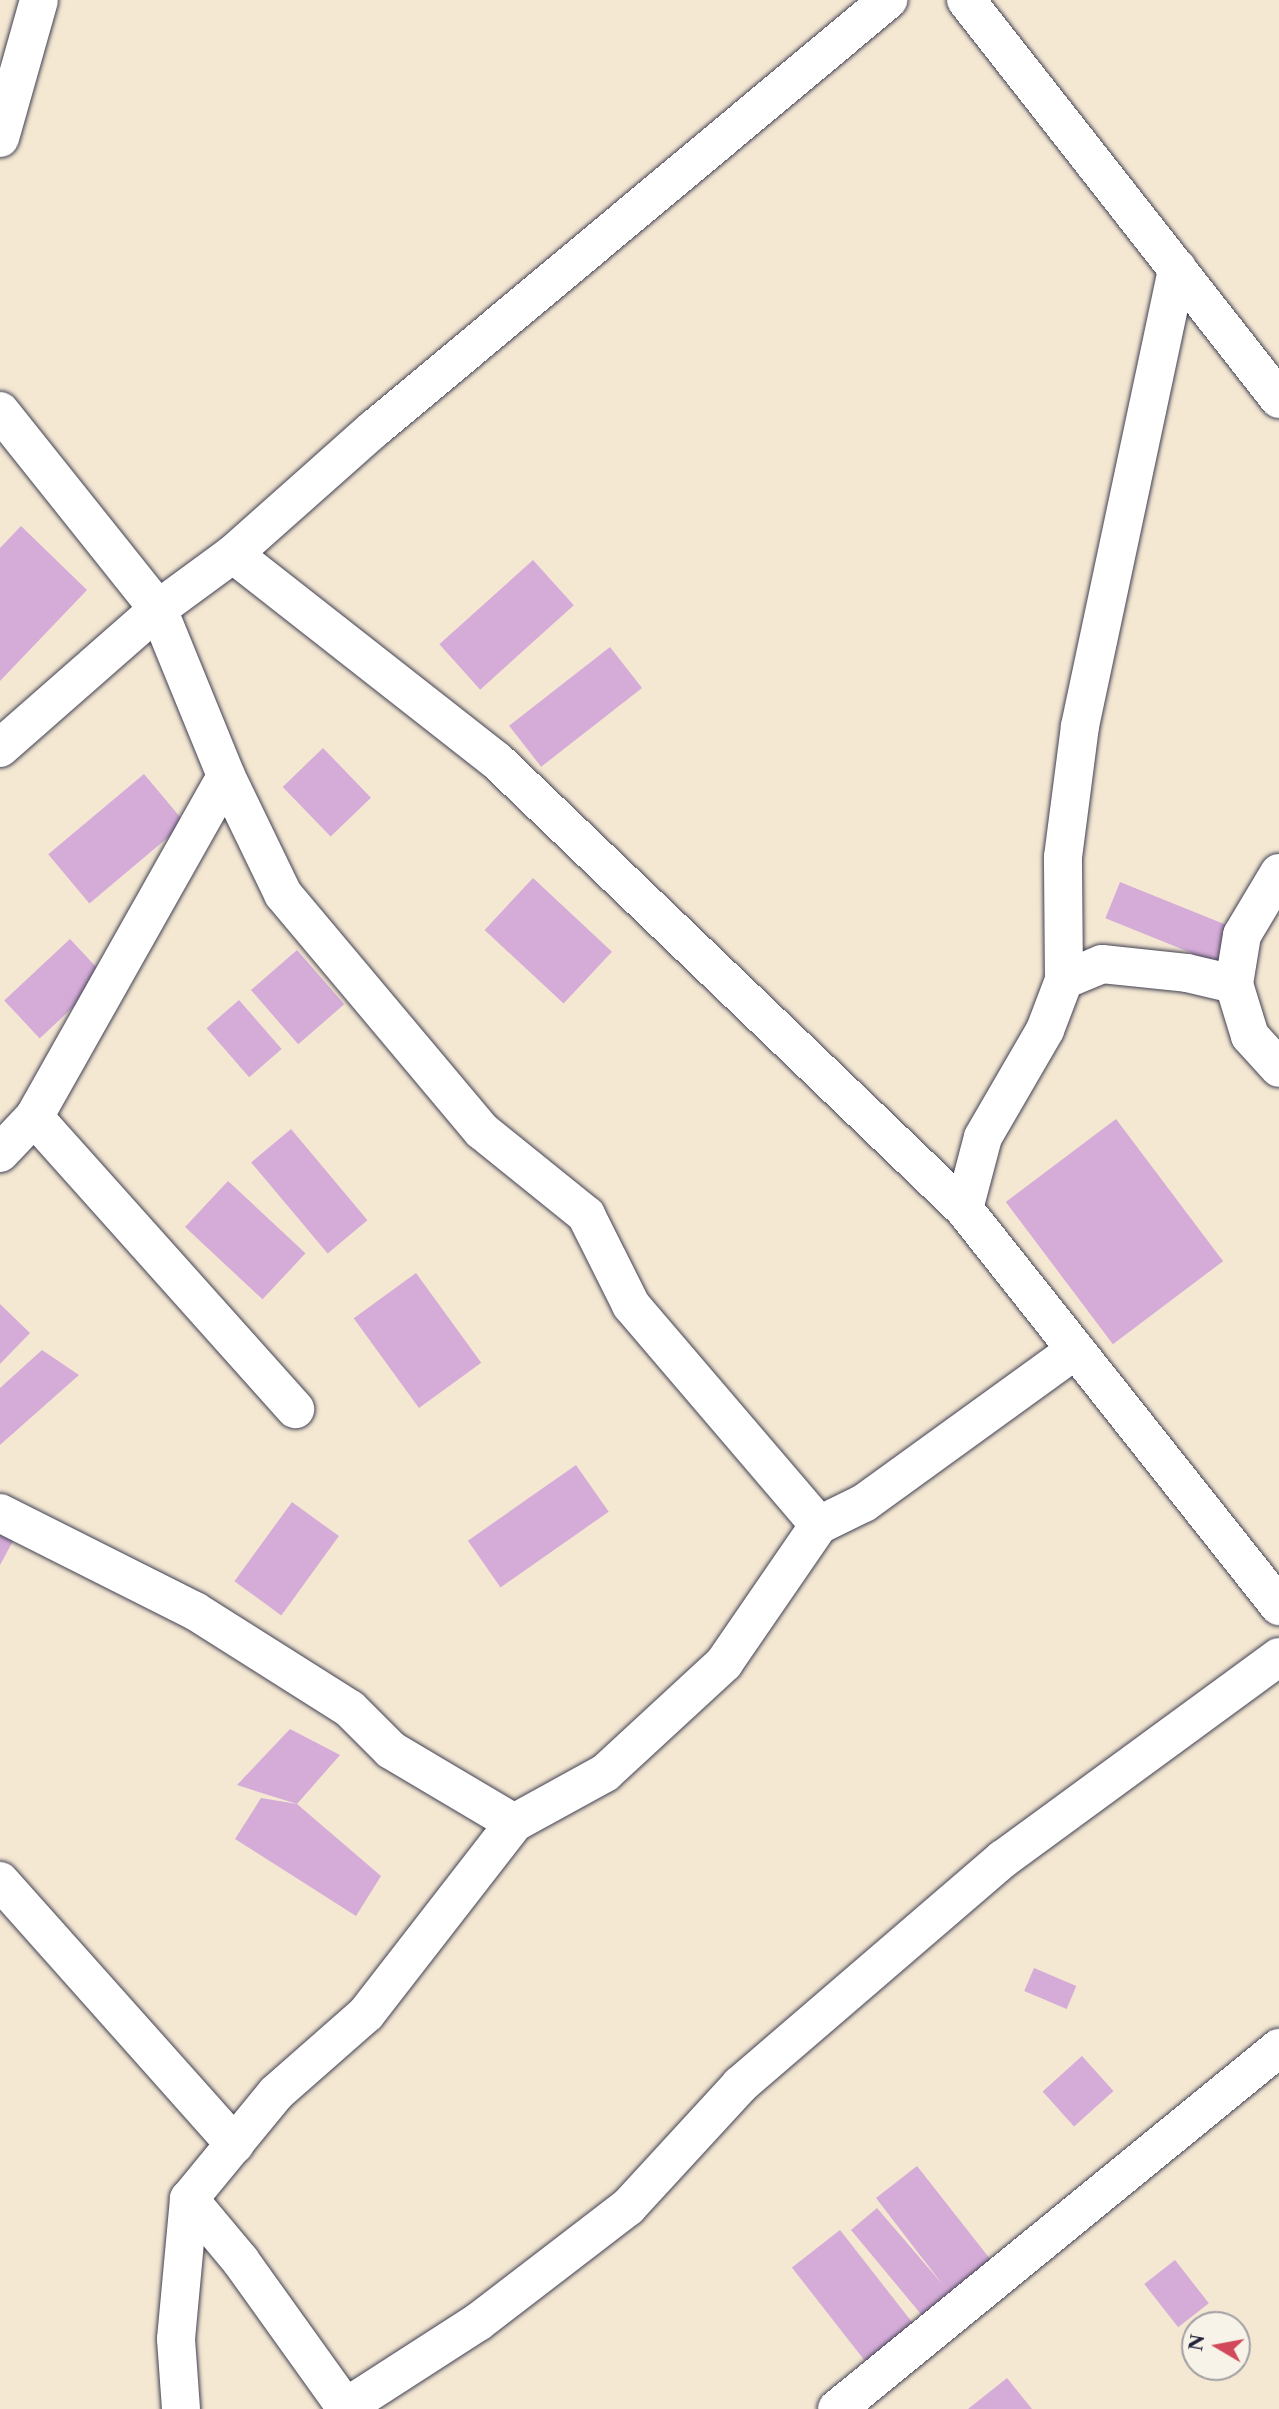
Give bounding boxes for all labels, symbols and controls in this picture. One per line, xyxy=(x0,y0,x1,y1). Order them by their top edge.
north arrow xyxy=(1181,2311,1251,2381)
text: N xyxy=(1184,2332,1210,2353)

